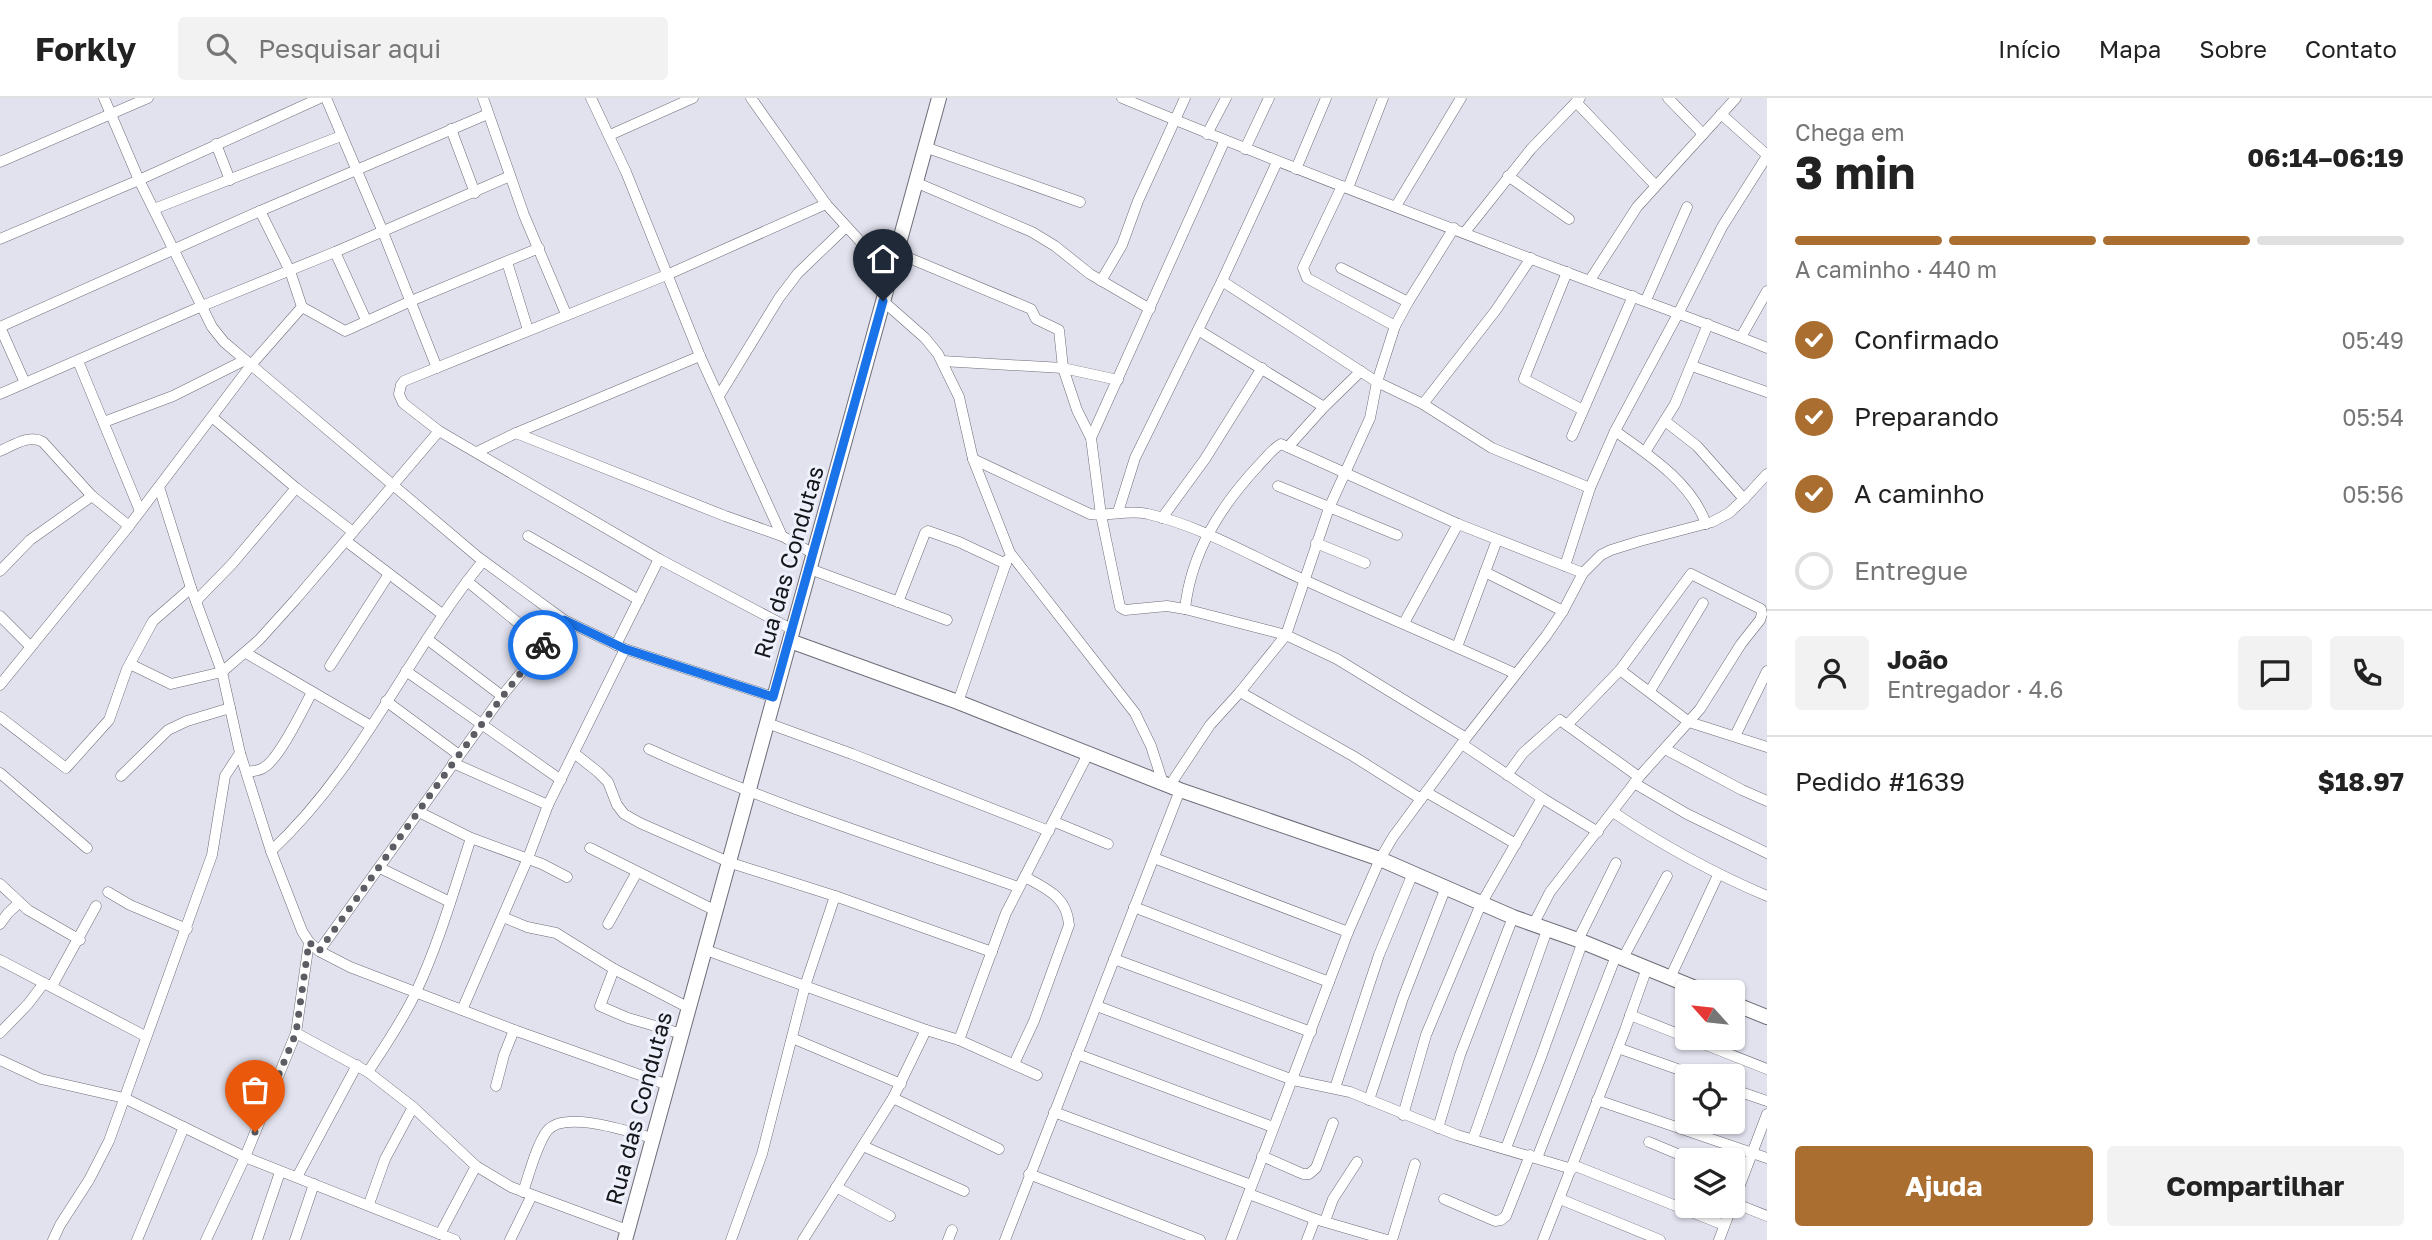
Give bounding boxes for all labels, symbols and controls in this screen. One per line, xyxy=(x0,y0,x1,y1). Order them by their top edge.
search box xyxy=(178,17,668,80)
text: Forkly xyxy=(35,29,136,68)
icon: search xyxy=(202,29,240,67)
text: Pesquisar aqui xyxy=(258,33,441,64)
text: Início xyxy=(1998,34,2061,63)
text: Mapa xyxy=(2099,34,2161,63)
text: Sobre xyxy=(2199,34,2267,63)
text: Contato xyxy=(2305,34,2397,63)
text: Chega em xyxy=(1795,118,1905,146)
text: 06:14–06:19 xyxy=(2247,142,2404,173)
text: 3 min xyxy=(1795,144,1915,199)
pin xyxy=(853,229,913,301)
icon: home xyxy=(864,240,902,278)
text: A caminho · 440 m xyxy=(1795,255,1997,283)
icon: check xyxy=(1795,321,1833,359)
text: Confirmado xyxy=(1854,324,1999,355)
text: 05:49 xyxy=(2342,326,2404,354)
icon: check xyxy=(1795,398,1833,436)
text: Preparando xyxy=(1854,401,1999,432)
text: 05:54 xyxy=(2342,403,2404,431)
street label: Rua das Condutas xyxy=(747,463,829,661)
icon: check xyxy=(1795,475,1833,513)
text: A caminho xyxy=(1854,478,1984,509)
text: 05:56 xyxy=(2342,480,2404,508)
text: Entregue xyxy=(1854,555,1968,586)
courier xyxy=(508,610,578,680)
icon: bike xyxy=(524,626,562,664)
button: person xyxy=(1795,636,1869,710)
button: chat xyxy=(2238,636,2312,710)
button: phone xyxy=(2330,636,2404,710)
text: João xyxy=(1887,644,1948,675)
text: Entregador · 4.6 xyxy=(1887,675,2064,703)
text: Pedido #1639 xyxy=(1795,766,1965,797)
text: $18.97 xyxy=(2318,766,2404,797)
north arrow xyxy=(1675,980,1745,1050)
map controls xyxy=(1675,980,1745,1218)
street label: Rua das Condutas xyxy=(599,1008,677,1208)
pin xyxy=(225,1060,285,1132)
button: locate xyxy=(1675,1064,1745,1134)
icon: bag xyxy=(236,1071,274,1109)
button: Ajuda xyxy=(1795,1146,2093,1226)
button: Compartilhar xyxy=(2107,1146,2404,1226)
button: layers xyxy=(1675,1148,1745,1218)

